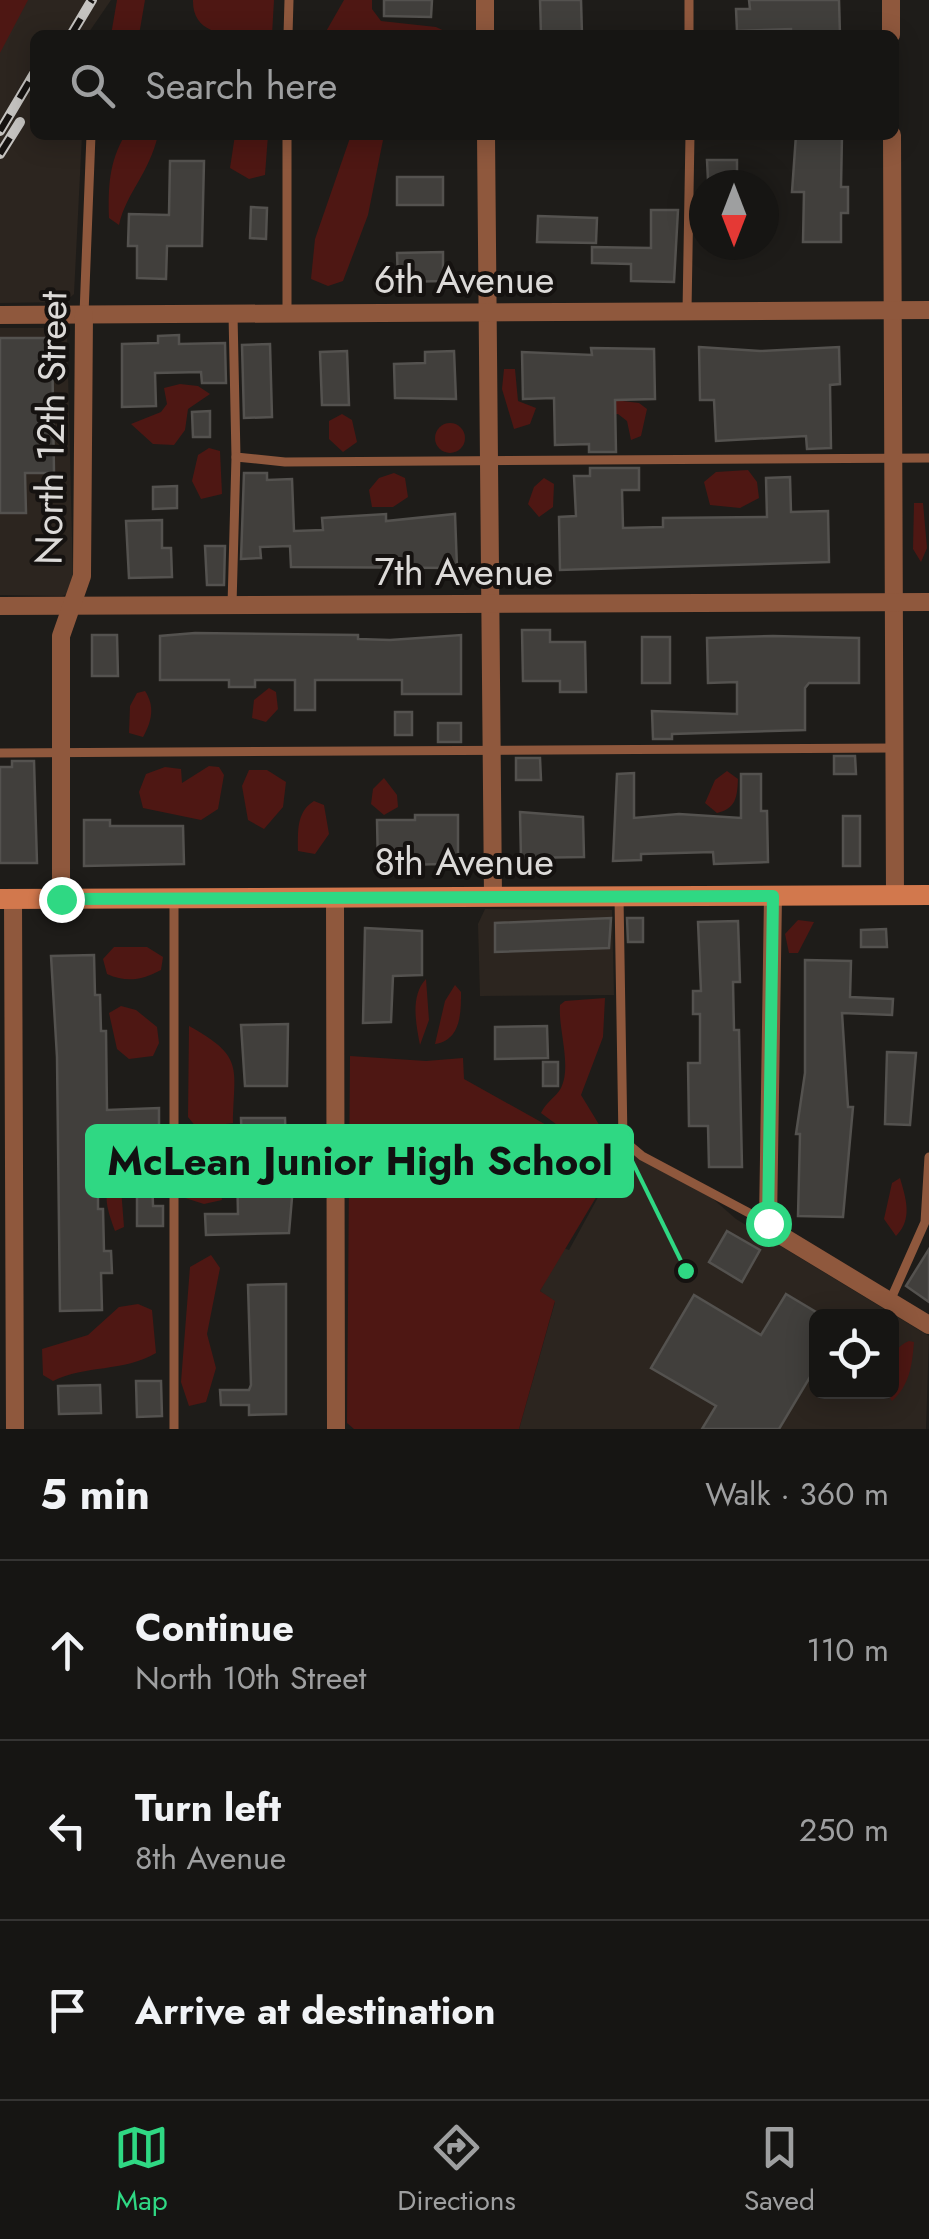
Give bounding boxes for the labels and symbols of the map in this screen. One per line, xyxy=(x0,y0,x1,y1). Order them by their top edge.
north arrow xyxy=(689,170,779,260)
street label: 6th Avenue xyxy=(374,252,554,307)
street label: North 12th Street xyxy=(21,291,80,565)
street label: 7th Avenue xyxy=(375,544,553,599)
street label: 8th Avenue xyxy=(374,834,554,889)
route end xyxy=(39,877,85,923)
callout: McLean Junior High School xyxy=(87,1126,632,1196)
text: McLean Junior High School xyxy=(107,1132,613,1190)
route start xyxy=(746,1201,792,1247)

